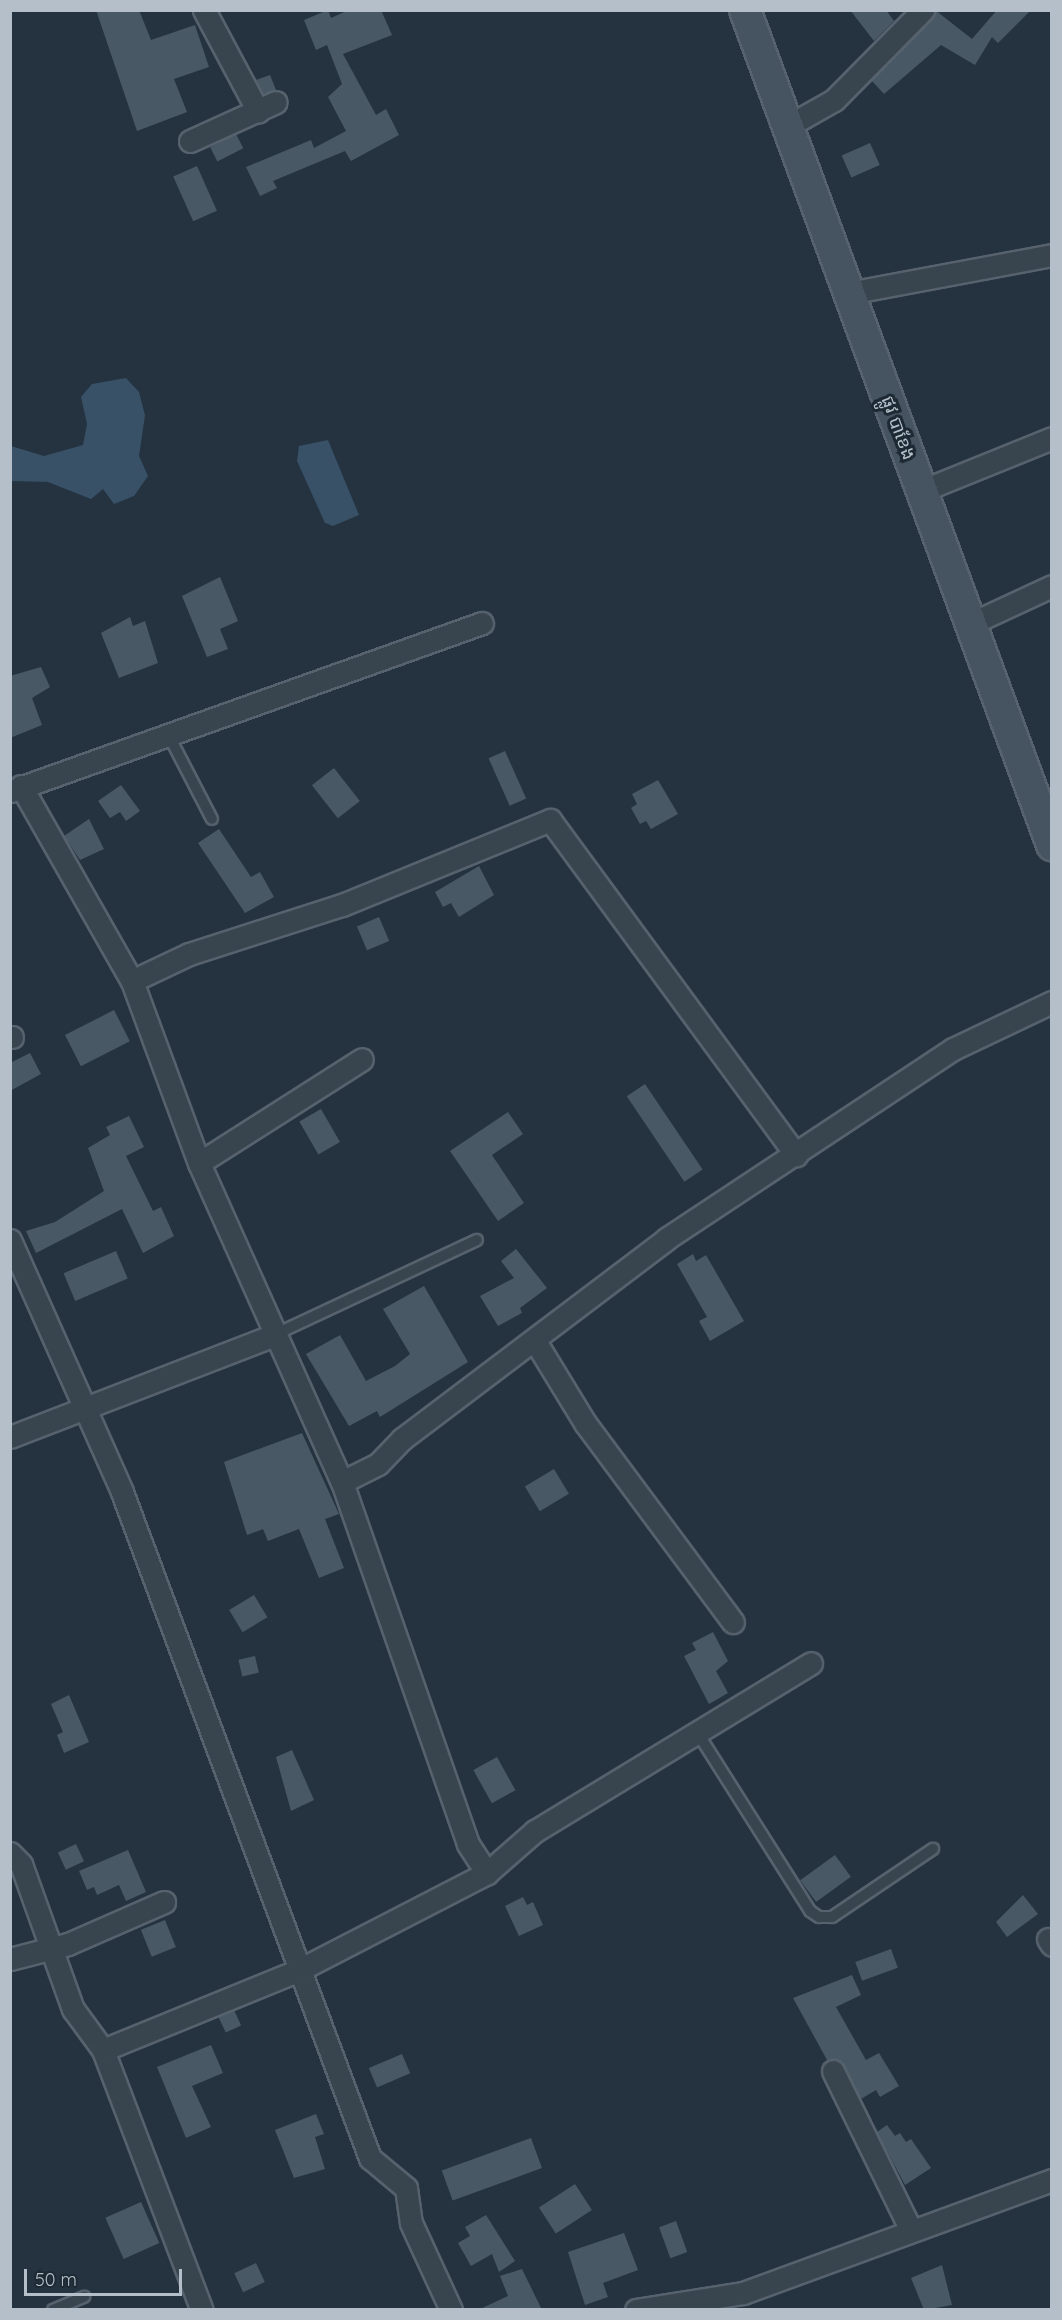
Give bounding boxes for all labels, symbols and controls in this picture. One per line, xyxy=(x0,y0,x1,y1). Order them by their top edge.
street label: ផ្លូវ បាខែង xyxy=(876,393,920,463)
scale bar xyxy=(27,2257,184,2295)
text: 50 m xyxy=(35,2268,77,2291)

